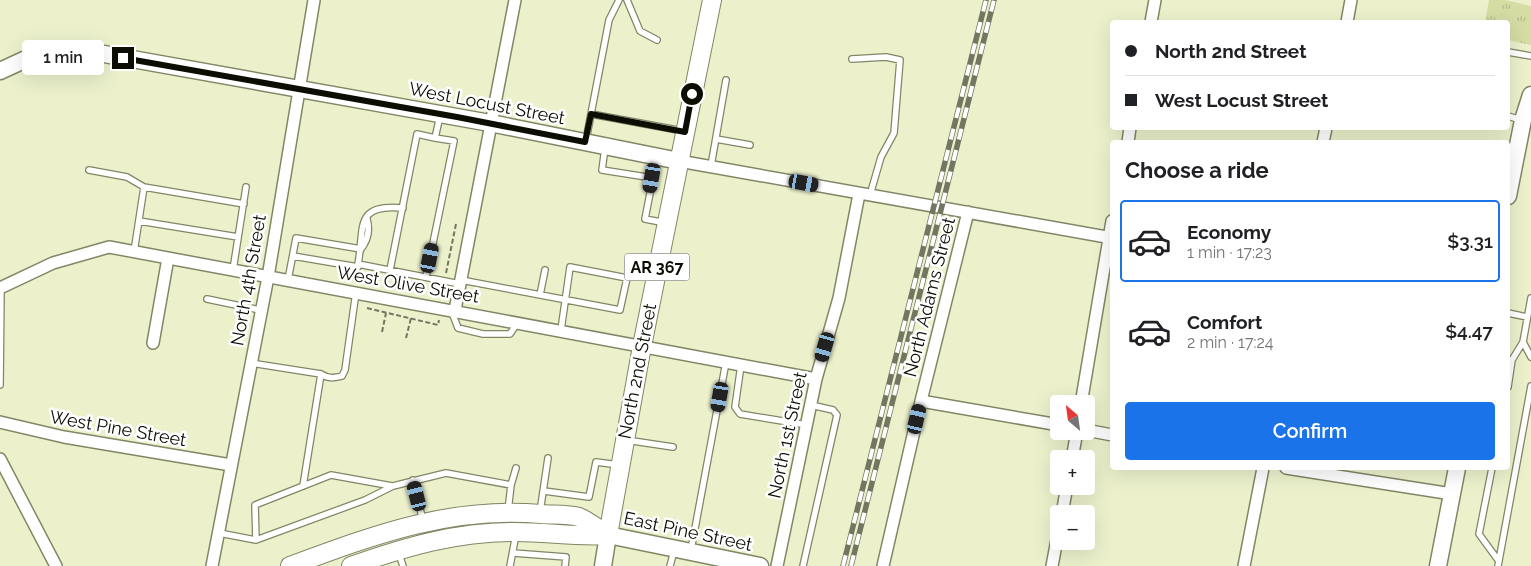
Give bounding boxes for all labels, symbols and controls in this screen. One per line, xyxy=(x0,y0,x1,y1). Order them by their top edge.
callout: 1 min xyxy=(23,40,106,76)
text: North 2nd Street xyxy=(1155,40,1306,62)
route end xyxy=(112,47,134,69)
text: 1 min xyxy=(43,48,83,67)
street label: West Locust Street xyxy=(407,78,567,128)
route start xyxy=(681,83,703,105)
text: West Locust Street xyxy=(1155,89,1328,111)
text: Choose a ride xyxy=(1125,157,1269,183)
car xyxy=(642,162,661,194)
car xyxy=(787,173,820,193)
street label: North 4th Street xyxy=(226,213,270,347)
street label: North Adams Street xyxy=(899,215,959,379)
icon: car xyxy=(1127,219,1172,264)
text: Economy xyxy=(1187,221,1271,243)
text: $3.31 xyxy=(1447,230,1493,252)
car xyxy=(419,242,440,274)
text: 1 min · 17:23 xyxy=(1187,243,1272,262)
road number: AR 367 xyxy=(624,253,690,280)
street label: West Olive Street xyxy=(335,261,481,307)
street label: North 2nd Street xyxy=(614,302,660,440)
icon: car xyxy=(1127,309,1172,354)
text: Comfort xyxy=(1187,311,1262,333)
text: $4.47 xyxy=(1445,320,1493,342)
car xyxy=(813,331,836,363)
text: 2 min · 17:24 xyxy=(1187,333,1274,352)
street label: North 1st Street xyxy=(763,370,811,500)
car xyxy=(710,381,729,413)
north arrow xyxy=(1050,395,1095,440)
map controls xyxy=(1050,395,1095,550)
button: Confirm xyxy=(1125,402,1495,460)
car xyxy=(906,403,927,435)
street label: West Pine Street xyxy=(48,406,188,450)
button: + xyxy=(1050,450,1095,495)
car xyxy=(406,480,427,512)
button: − xyxy=(1050,505,1095,550)
street label: East Pine Street xyxy=(622,507,754,555)

